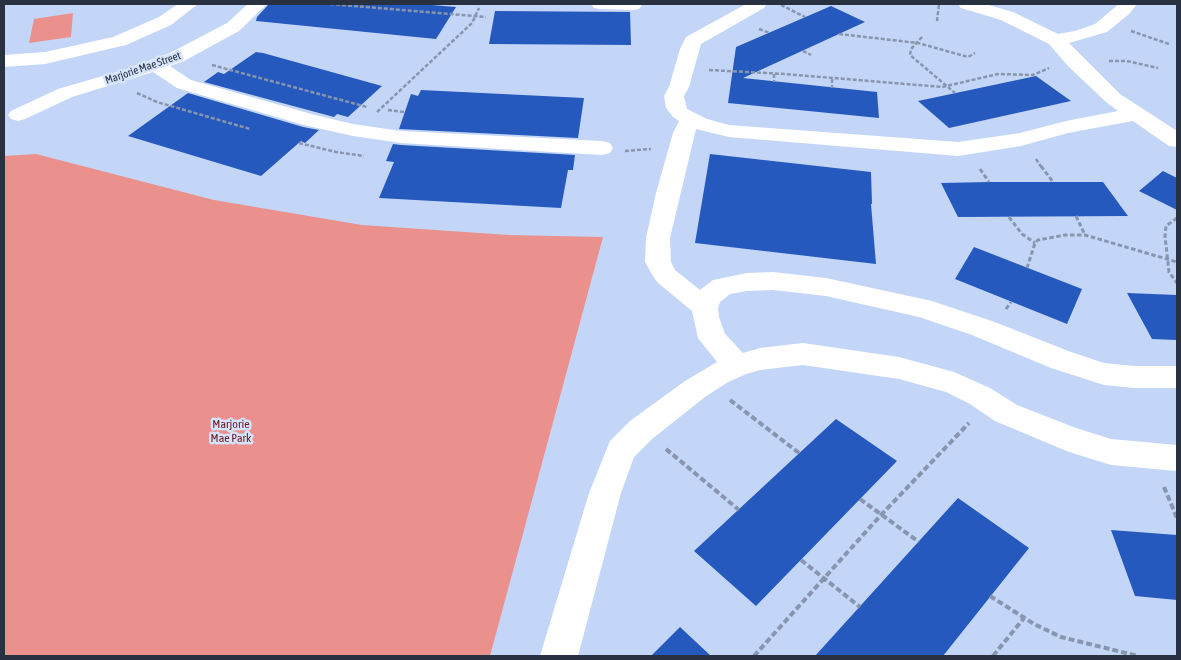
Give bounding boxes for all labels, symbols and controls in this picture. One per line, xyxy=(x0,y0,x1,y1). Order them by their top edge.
street label: Marjorie Mae Street xyxy=(104,49,182,87)
park label: Marjorie Mae Park xyxy=(211,417,251,445)

